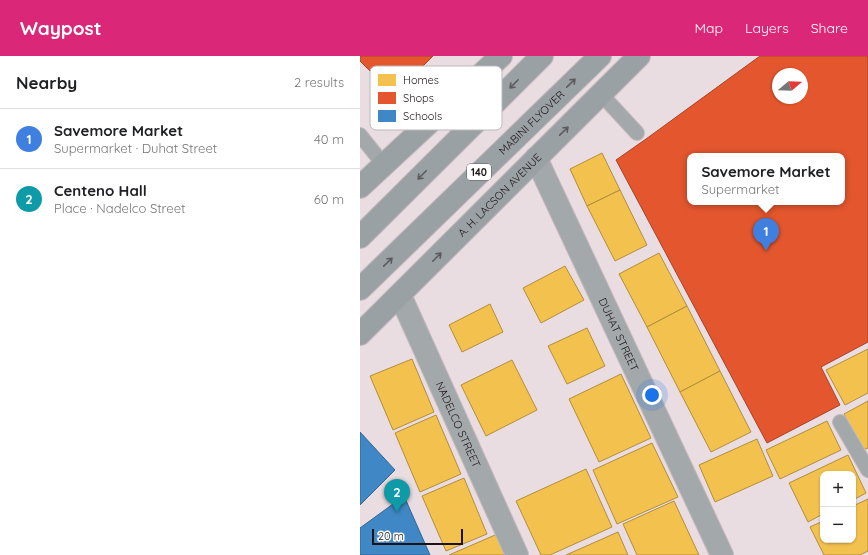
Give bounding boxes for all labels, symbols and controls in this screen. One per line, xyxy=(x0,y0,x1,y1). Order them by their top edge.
text: Waypost xyxy=(20,16,102,40)
text: Map xyxy=(694,19,723,37)
text: Layers xyxy=(745,19,789,37)
text: Share xyxy=(811,19,848,37)
legend xyxy=(370,66,502,130)
north arrow xyxy=(772,68,808,104)
text: Nearby xyxy=(16,72,77,93)
text: Homes xyxy=(403,73,439,87)
text: 2 results xyxy=(294,74,344,90)
one-way arrow xyxy=(566,78,576,88)
one-way arrow xyxy=(509,79,519,88)
street label: MABINI FLYOVER xyxy=(496,87,567,158)
text: Shops xyxy=(403,91,434,105)
text: Schools xyxy=(403,109,442,123)
text: Savemore Market xyxy=(54,121,183,140)
one-way arrow xyxy=(559,126,569,136)
text: 1 xyxy=(26,131,32,147)
text: 40 m xyxy=(314,131,344,147)
text: Supermarket · Duhat Street xyxy=(54,140,217,156)
street label: A. H. LACSON AVENUE xyxy=(455,150,544,240)
popup xyxy=(687,153,845,205)
text: Savemore Market xyxy=(701,162,831,181)
road number: 140 xyxy=(467,164,491,180)
one-way arrow xyxy=(417,170,427,180)
text: Centeno Hall xyxy=(54,181,147,200)
text: Supermarket xyxy=(701,181,779,197)
text: 2 xyxy=(25,191,33,207)
text: 60 m xyxy=(314,191,344,207)
text: Place · Nadelco Street xyxy=(54,200,185,216)
pin: 1 xyxy=(753,218,779,251)
one-way arrow xyxy=(432,252,442,262)
one-way arrow xyxy=(383,257,393,267)
street label: DUHAT STREET xyxy=(596,296,642,374)
street label: NADELCO STREET xyxy=(433,379,484,470)
your location xyxy=(642,385,662,405)
map controls xyxy=(820,471,856,543)
button: + xyxy=(820,471,856,507)
pin: 2 xyxy=(384,479,410,512)
button: − xyxy=(820,507,856,543)
scale bar xyxy=(372,527,463,546)
text: 20 m xyxy=(378,529,404,543)

